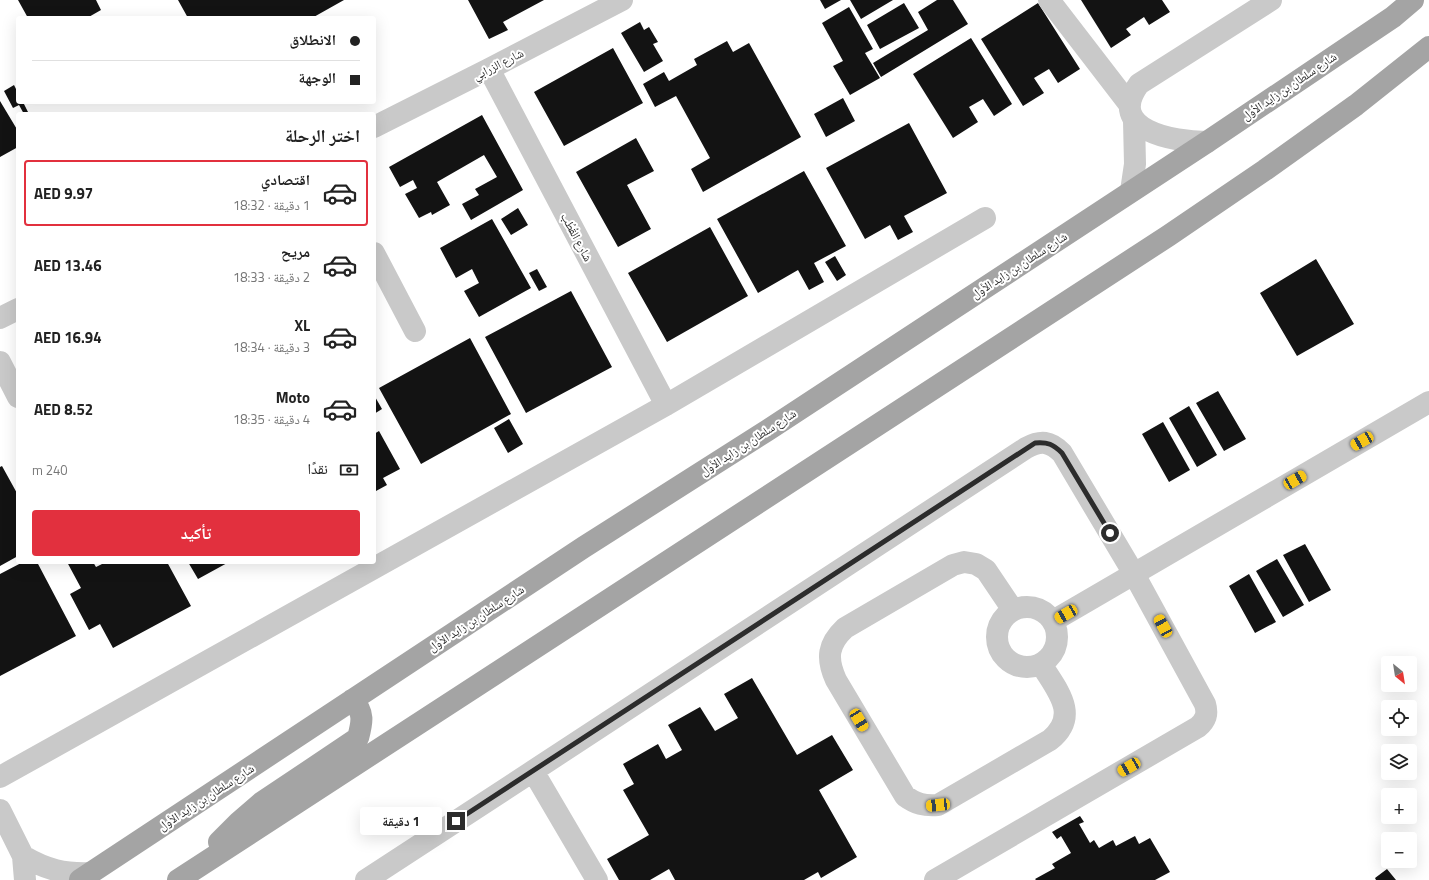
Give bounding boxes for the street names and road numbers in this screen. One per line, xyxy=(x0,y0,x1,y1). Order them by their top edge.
street label: شارع الزرابي xyxy=(469,43,527,86)
street label: شارع سلطان بن زايد الأول xyxy=(1238,47,1341,125)
street label: شارع القُطُب xyxy=(556,209,598,265)
street label: شارع سلطان بن زايد الأول xyxy=(967,227,1071,303)
street label: شارع سلطان بن زايد الأول xyxy=(696,404,800,480)
street label: شارع سلطان بن زايد الأول xyxy=(424,580,528,656)
street label: شارع سلطان بن زايد الأول xyxy=(154,759,258,835)

